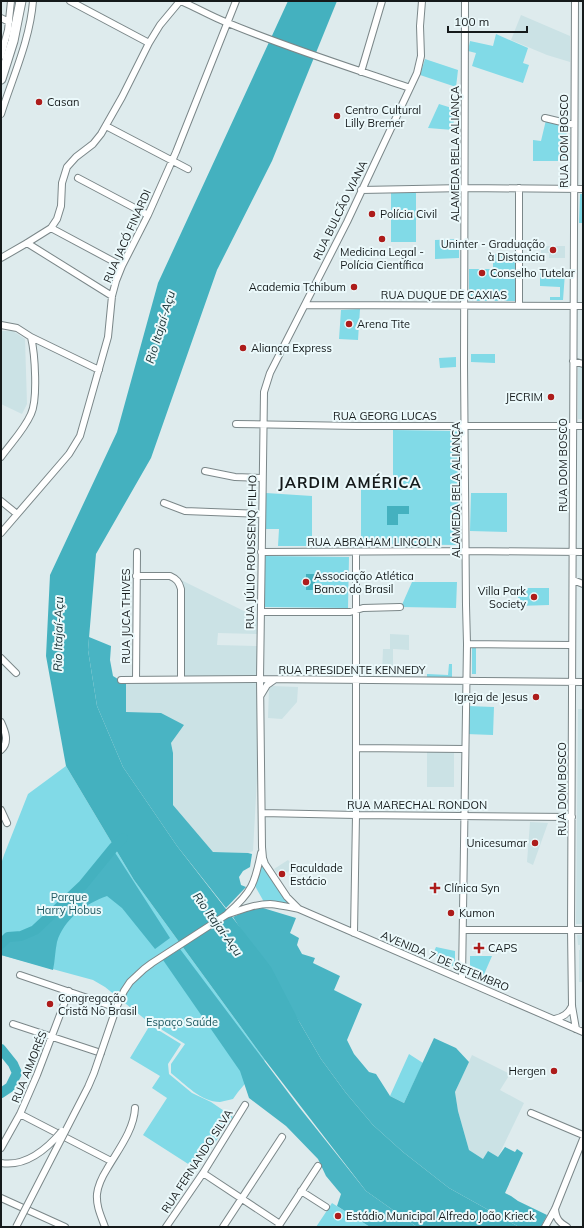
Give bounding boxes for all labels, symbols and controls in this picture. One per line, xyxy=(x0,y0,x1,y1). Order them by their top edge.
scale bar xyxy=(448,8,527,34)
text: 100 m xyxy=(454,14,489,29)
street label: ALAMEDA BELA ALIANÇA xyxy=(448,86,462,222)
street label: RUA DOM BOSCO xyxy=(557,94,571,188)
place label: Casan xyxy=(47,95,79,109)
marker: Casan xyxy=(34,97,44,107)
place label: Centro Cultural Lilly Bremer xyxy=(345,103,421,130)
marker: Centro Cultural Lilly Bremer xyxy=(332,111,342,121)
street label: RUA BULCÃO VIANA xyxy=(310,158,370,262)
street label: RUA JACÓ FINARDI xyxy=(100,187,154,285)
place label: Polícia Civil xyxy=(380,207,437,221)
marker: Polícia Civil xyxy=(367,209,377,219)
marker: Medicina Legal - Polícia Científica xyxy=(377,234,387,244)
place label: Uninter - Graduação à Distancia xyxy=(441,237,545,264)
place label: Medicina Legal - Polícia Científica xyxy=(340,245,424,272)
marker: Uninter - Graduação à Distancia xyxy=(548,245,558,255)
place label: Conselho Tutelar xyxy=(490,266,575,280)
marker: Conselho Tutelar xyxy=(477,268,487,278)
place label: Academia Tchibum xyxy=(249,280,346,294)
marker: Academia Tchibum xyxy=(349,282,359,292)
street label: RUA DUQUE DE CAXIAS xyxy=(381,288,507,302)
water label: Rio Itajaí-Açu xyxy=(142,289,178,365)
place label: Arena Tite xyxy=(357,317,410,331)
marker: Arena Tite xyxy=(344,319,354,329)
place label: Aliança Express xyxy=(251,341,332,355)
marker: Aliança Express xyxy=(238,343,248,353)
place label: JECRIM xyxy=(506,390,543,404)
marker: JECRIM xyxy=(546,392,556,402)
street label: RUA GEORG LUCAS xyxy=(333,409,437,423)
street label: RUA DOM BOSCO xyxy=(556,418,570,512)
street label: ALAMEDA BELA ALIANÇA xyxy=(449,422,463,558)
district label: JARDIM AMÉRICA xyxy=(278,473,422,492)
street label: RUA JÚLIO ROUSSENQ FILHO xyxy=(243,475,259,629)
street label: RUA ABRAHAM LINCOLN xyxy=(307,535,441,549)
street label: RUA JUCA THIVES xyxy=(119,568,133,664)
place label: Associação Atlética Banco do Brasil xyxy=(314,569,414,596)
marker: Associação Atlética Banco do Brasil xyxy=(301,577,311,587)
place label: Villa Park Society xyxy=(478,584,526,611)
marker: Villa Park Society xyxy=(529,592,539,602)
water label: Rio Itajaí-Açu xyxy=(50,596,66,672)
street label: RUA PRESIDENTE KENNEDY xyxy=(278,663,426,677)
place label: Igreja de Jesus xyxy=(454,690,528,704)
marker: Igreja de Jesus xyxy=(531,692,541,702)
street label: RUA DOM BOSCO xyxy=(555,742,569,836)
street label: RUA MARECHAL RONDON xyxy=(347,798,487,812)
place label: Unicesumar xyxy=(467,836,527,850)
marker: Unicesumar xyxy=(530,838,540,848)
place label: Faculdade Estácio xyxy=(290,861,343,888)
marker: Faculdade Estácio xyxy=(277,869,287,879)
place label: Clínica Syn xyxy=(444,881,500,895)
marker: Clínica Syn xyxy=(429,882,441,894)
water label: Rio Itajaí-Açu xyxy=(190,889,246,959)
park label: Parque Harry Hobus xyxy=(36,890,102,917)
place label: Kumon xyxy=(459,906,495,920)
marker: Kumon xyxy=(446,908,456,918)
street label: AVENIDA 7 DE SETEMBRO xyxy=(379,928,511,994)
place label: CAPS xyxy=(488,941,518,955)
marker: CAPS xyxy=(473,942,485,954)
place label: Congregação Cristã No Brasil xyxy=(58,991,137,1018)
marker: Congregação Cristã No Brasil xyxy=(45,999,55,1009)
park label: Espaço Saúde xyxy=(146,1015,218,1029)
street label: RUA AIMORÉS xyxy=(8,1029,50,1105)
place label: Hergen xyxy=(509,1064,546,1078)
marker: Hergen xyxy=(549,1066,559,1076)
street label: RUA FERNANDO SILVA xyxy=(158,1107,236,1215)
place label: Estádio Municipal Alfredo João Krieck xyxy=(346,1209,535,1223)
marker: Estádio Municipal Alfredo João Krieck xyxy=(333,1211,343,1221)

